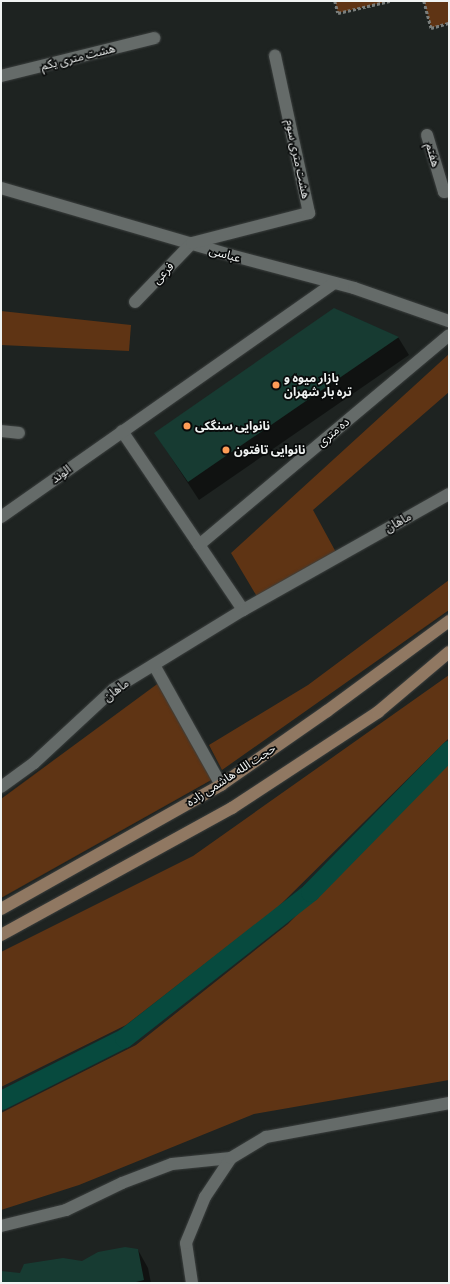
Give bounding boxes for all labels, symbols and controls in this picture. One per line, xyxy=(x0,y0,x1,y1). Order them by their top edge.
street label: هشت متری یکم xyxy=(39,41,117,73)
street label: هشت متری سوم xyxy=(283,118,313,200)
street label: هفتم xyxy=(423,141,443,169)
street label: عباسی xyxy=(208,243,242,265)
street label: فرعی xyxy=(149,259,177,287)
place label: بازار میوه و تره بار شهران xyxy=(284,371,352,399)
marker: بازار میوه و تره بار شهران xyxy=(271,380,281,390)
street label: ده متری xyxy=(314,414,352,450)
place label: نانوایی سنگکی xyxy=(195,419,270,433)
marker: نانوایی سنگکی xyxy=(182,421,192,431)
place label: نانوایی تافتون xyxy=(234,443,306,457)
marker: نانوایی تافتون xyxy=(221,445,231,455)
street label: الوند xyxy=(48,462,74,486)
street label: ماهان xyxy=(382,509,414,535)
street label: ماهان xyxy=(100,676,132,704)
street label: حجت الله هاشمی زاده xyxy=(184,741,278,809)

